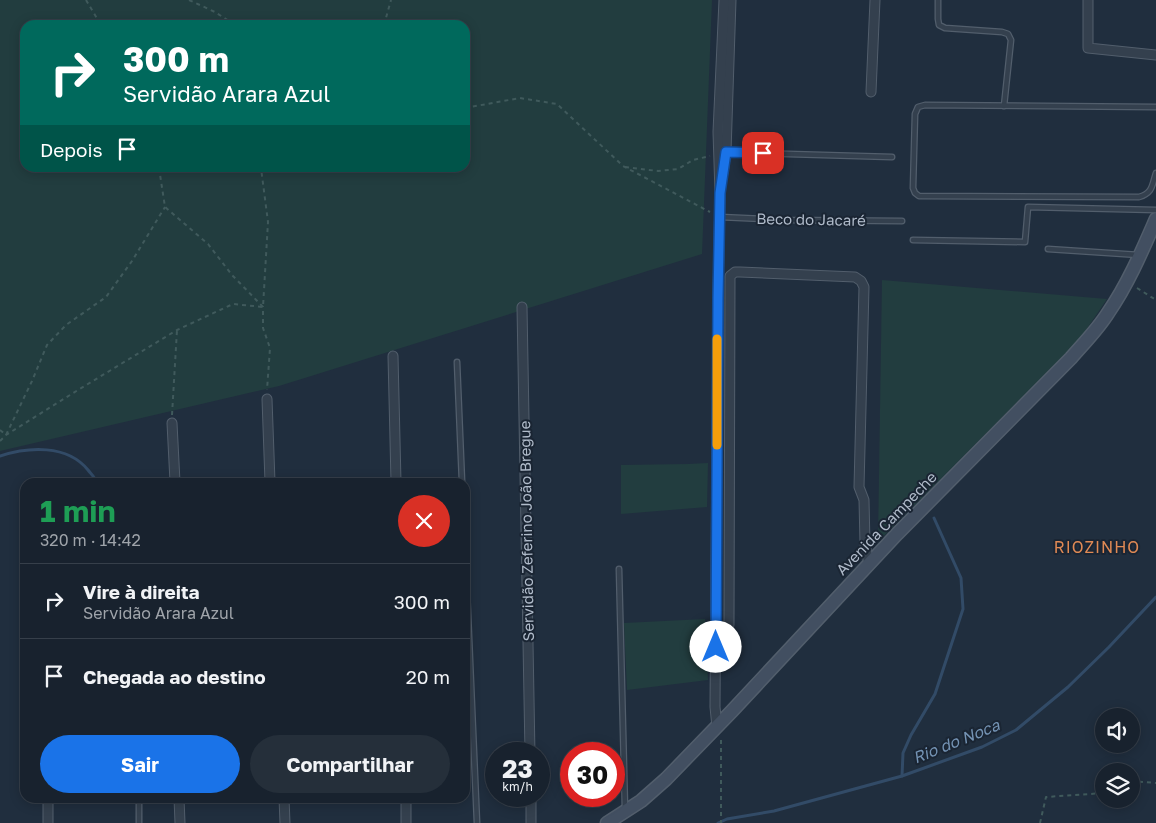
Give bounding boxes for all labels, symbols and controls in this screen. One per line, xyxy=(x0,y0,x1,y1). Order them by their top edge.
text: 300 m xyxy=(123,38,229,80)
icon: right xyxy=(40,40,105,105)
text: Servidão Arara Azul xyxy=(123,80,330,107)
pin xyxy=(742,132,784,174)
icon: arrive xyxy=(113,135,141,163)
text: Depois xyxy=(40,138,103,161)
icon: arrive xyxy=(749,139,777,167)
street label: Beco do Jacaré xyxy=(756,209,866,229)
street label: Servidão Zeferino João Bregue xyxy=(515,420,537,641)
street label: Avenida Campeche xyxy=(832,467,940,578)
text: 1 min xyxy=(40,493,116,529)
button: close xyxy=(398,495,450,547)
text: 320 m · 14:42 xyxy=(40,530,141,550)
district label: RIOZINHO xyxy=(1054,537,1140,557)
text: Vire à direita xyxy=(83,580,200,603)
icon: right xyxy=(40,587,68,615)
text: 300 m xyxy=(394,590,450,613)
text: Servidão Arara Azul xyxy=(83,603,234,623)
position arrow xyxy=(689,620,741,672)
icon: arrive xyxy=(40,662,68,690)
text: Chegada ao destino xyxy=(83,665,266,688)
text: 20 m xyxy=(406,665,450,688)
map controls xyxy=(1095,708,1140,808)
button: sound xyxy=(1095,708,1140,753)
water label: Rio do Noca xyxy=(910,714,1003,767)
button: Sair xyxy=(40,735,240,793)
button: Compartilhar xyxy=(250,735,450,793)
speed limit sign: 30 xyxy=(560,742,625,807)
text: 23 xyxy=(502,753,533,784)
button: layers xyxy=(1095,763,1140,808)
text: km/h xyxy=(502,779,533,794)

